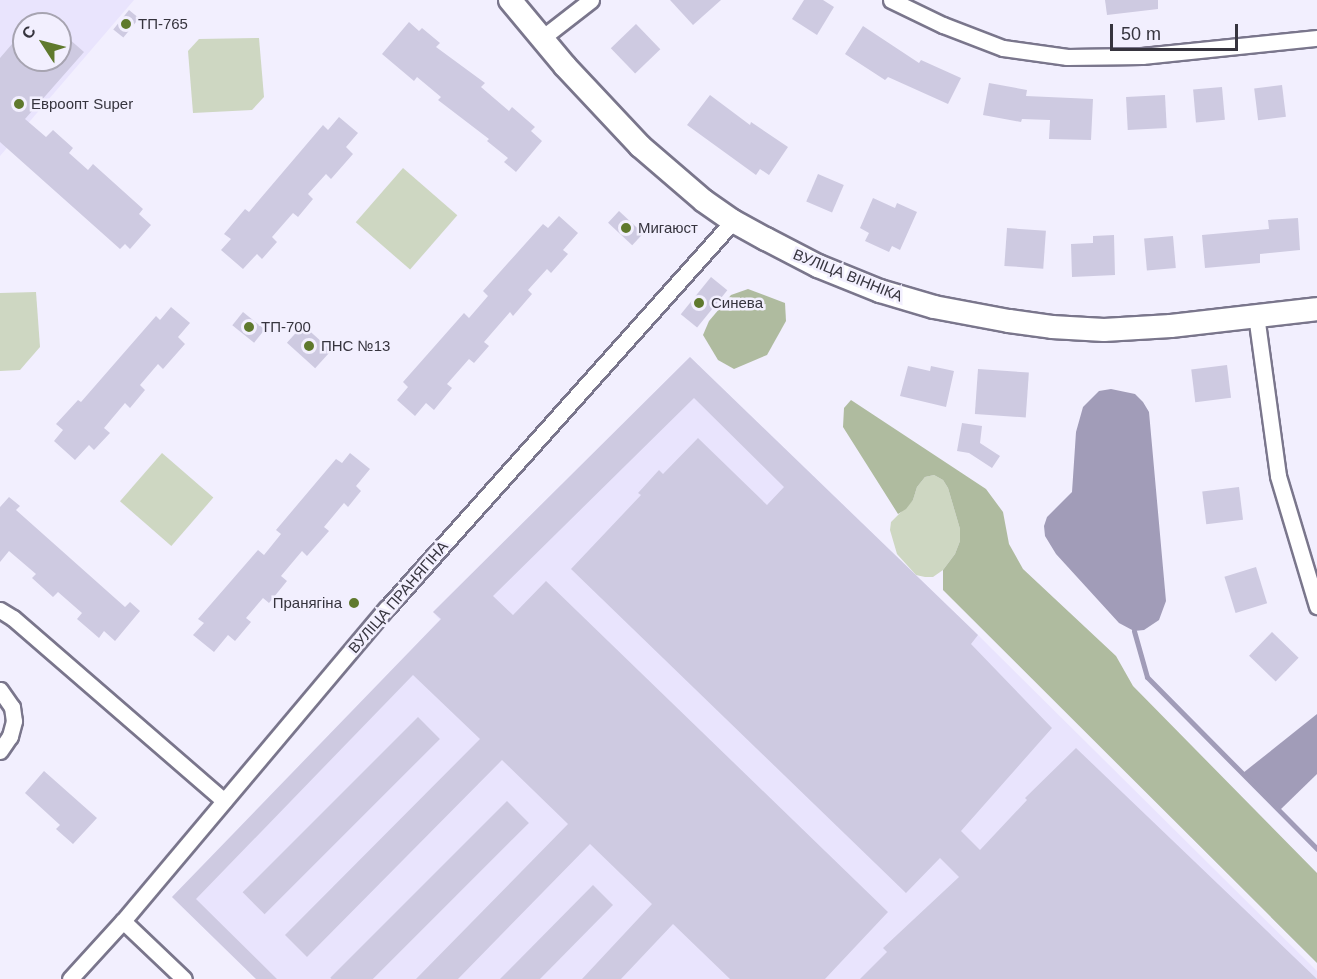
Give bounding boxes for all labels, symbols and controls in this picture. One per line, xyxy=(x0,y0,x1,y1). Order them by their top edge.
north arrow xyxy=(12,12,72,72)
scale bar xyxy=(1113,12,1240,50)
place label: ТП-765 xyxy=(138,15,188,33)
marker: ТП-765 xyxy=(119,17,133,31)
text: С xyxy=(18,23,39,42)
text: 50 m xyxy=(1121,24,1161,44)
place label: Евроопт Super xyxy=(31,95,133,113)
marker: Евроопт Super xyxy=(12,97,26,111)
place label: Мигаюст xyxy=(638,219,698,237)
marker: Мигаюст xyxy=(619,221,633,235)
street label: ВУЛІЦА ВІННІКА xyxy=(791,245,905,305)
place label: Синева xyxy=(711,294,763,312)
marker: Синева xyxy=(692,296,706,310)
place label: ТП-700 xyxy=(261,318,311,336)
marker: ТП-700 xyxy=(242,320,256,334)
place label: ПНС №13 xyxy=(321,337,390,355)
marker: ПНС №13 xyxy=(302,339,316,353)
street label: ВУЛІЦА ПРАНЯГІНА xyxy=(344,537,452,657)
place label: Пранягіна xyxy=(273,594,342,612)
marker: Пранягіна xyxy=(347,596,361,610)

